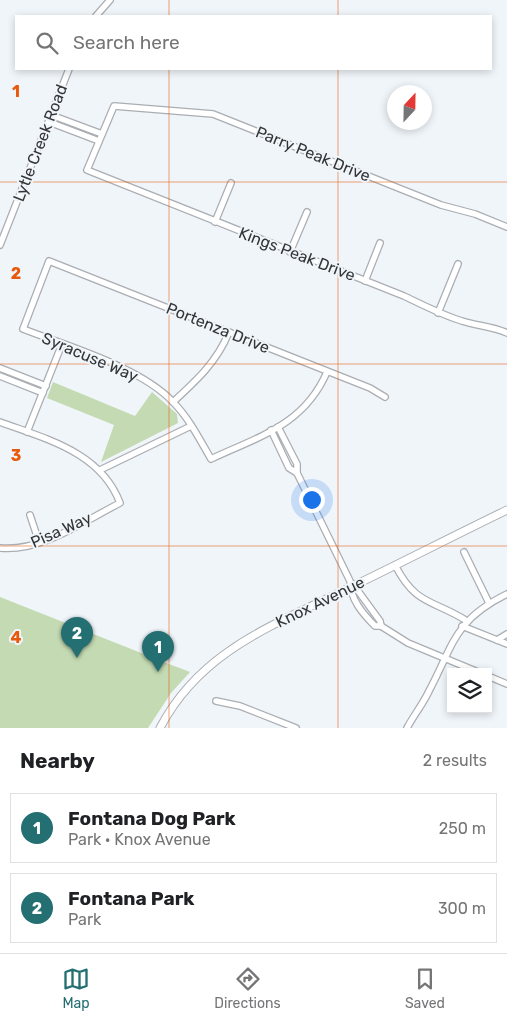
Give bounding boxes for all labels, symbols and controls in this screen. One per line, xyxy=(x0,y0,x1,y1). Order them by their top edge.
search box xyxy=(15,15,492,70)
icon: search xyxy=(33,29,61,57)
text: Search here xyxy=(73,31,180,54)
street label: Lytle Creek Road xyxy=(9,82,71,204)
text: 1 xyxy=(12,82,20,101)
north arrow xyxy=(387,85,432,130)
street label: Parry Peak Drive xyxy=(253,122,373,186)
street label: Kings Peak Drive xyxy=(236,223,358,285)
text: 2 xyxy=(11,264,21,283)
street label: Portenza Drive xyxy=(164,299,272,357)
street label: Syracuse Way xyxy=(39,328,141,386)
text: 3 xyxy=(11,446,21,465)
your location xyxy=(299,487,325,513)
street label: Pisa Way xyxy=(28,508,95,552)
street label: Knox Avenue xyxy=(272,572,368,632)
pin: 2 xyxy=(61,617,93,658)
text: 4 xyxy=(11,628,22,647)
pin: 1 xyxy=(142,631,174,672)
map controls xyxy=(447,668,492,713)
button: layers xyxy=(447,668,492,713)
text: Nearby xyxy=(20,748,95,773)
text: 2 results xyxy=(423,751,487,770)
text: Fontana Dog Park xyxy=(68,807,236,830)
text: 1 xyxy=(33,819,41,838)
text: 250 m xyxy=(439,819,486,838)
text: Park · Knox Avenue xyxy=(68,830,211,849)
text: Fontana Park xyxy=(68,887,194,910)
text: 2 xyxy=(32,899,42,918)
text: 300 m xyxy=(438,899,486,918)
text: Park xyxy=(68,910,101,929)
tab: Map xyxy=(62,965,90,1012)
tab: Directions xyxy=(214,965,281,1012)
tab: Saved xyxy=(405,965,445,1012)

